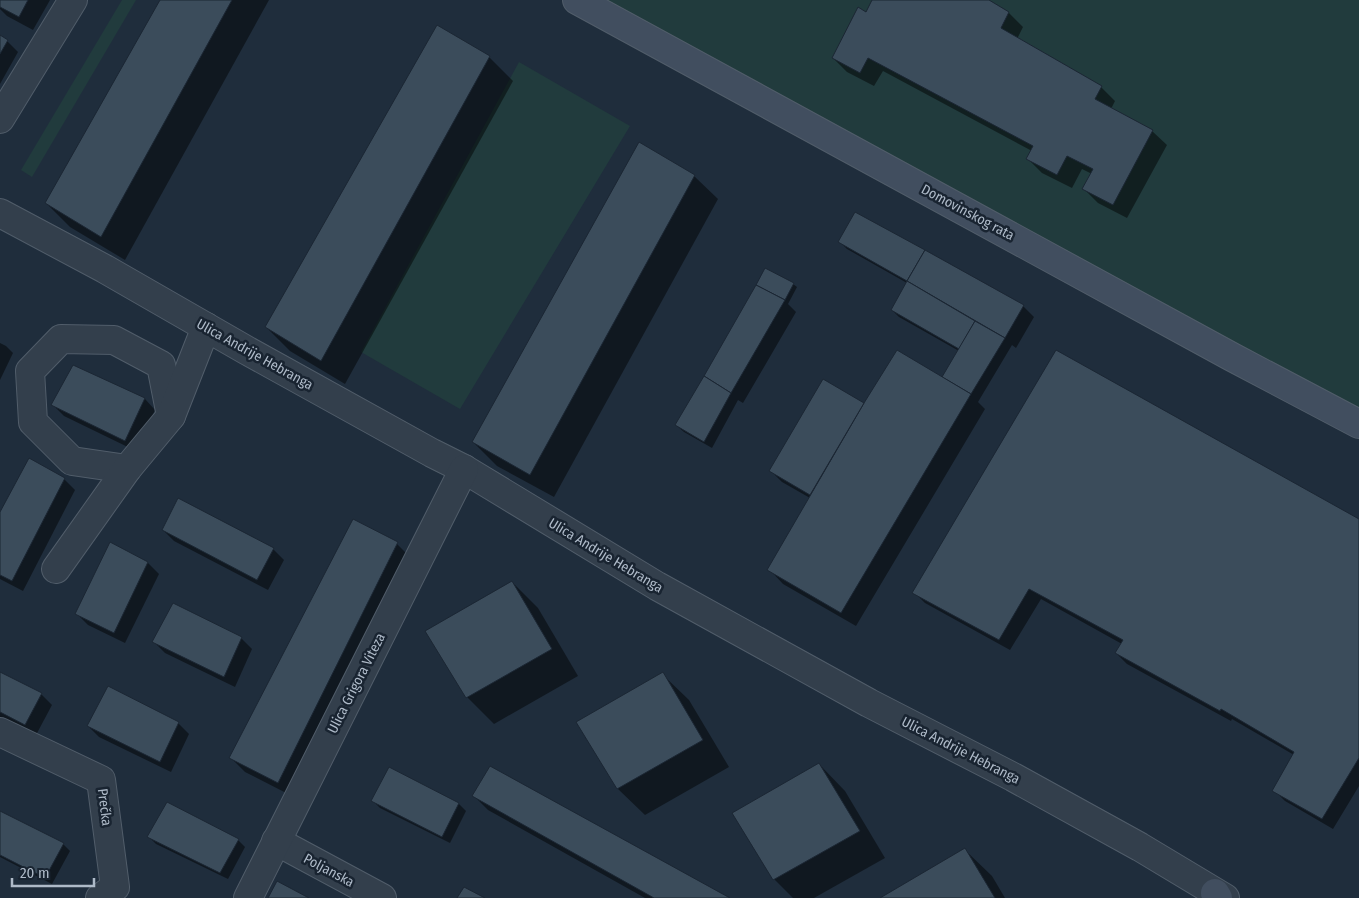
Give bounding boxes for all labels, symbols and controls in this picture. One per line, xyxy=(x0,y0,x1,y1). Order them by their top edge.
street label: Domovinskog rata xyxy=(918,181,1017,244)
street label: Ulica Andrije Hebranga xyxy=(194,315,316,394)
street label: Ulica Andrije Hebranga xyxy=(545,515,666,596)
street label: Ulica Grigora Viteza xyxy=(324,630,389,736)
street label: Ulica Andrije Hebranga xyxy=(899,713,1023,788)
street label: Prečka xyxy=(94,787,115,827)
street label: Poljanska xyxy=(301,850,357,891)
scale bar xyxy=(12,856,95,888)
text: 20 m xyxy=(20,864,50,882)

